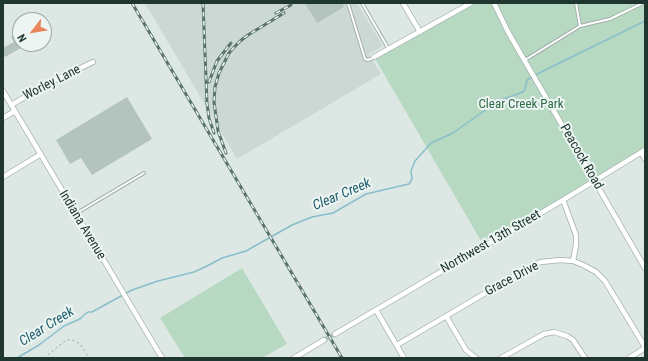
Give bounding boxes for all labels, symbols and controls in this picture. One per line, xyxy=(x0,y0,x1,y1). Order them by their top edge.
north arrow xyxy=(12,12,52,52)
text: N xyxy=(15,32,29,44)
street label: Worley Lane xyxy=(21,62,83,104)
park label: Clear Creek Park xyxy=(478,97,564,113)
street label: Peacock Road xyxy=(556,122,606,192)
water label: Clear Creek xyxy=(310,175,374,215)
street label: Indiana Avenue xyxy=(55,187,109,263)
street label: Northwest 13th Street xyxy=(438,207,544,277)
street label: Grace Drive xyxy=(482,258,542,300)
water label: Clear Creek xyxy=(16,304,78,350)

